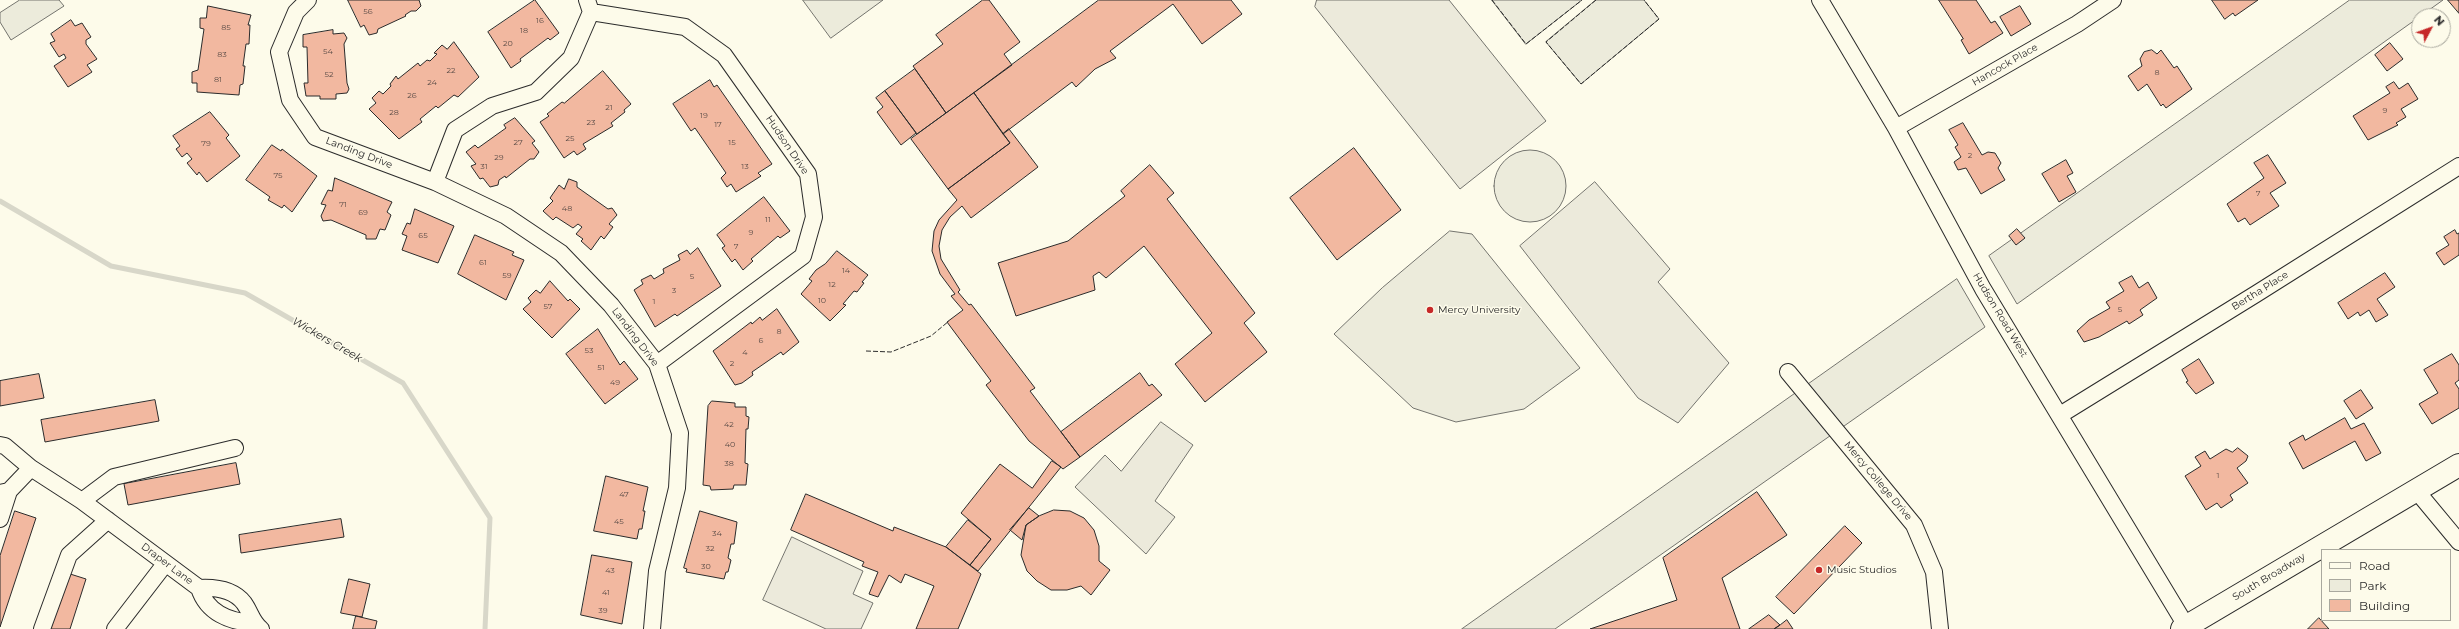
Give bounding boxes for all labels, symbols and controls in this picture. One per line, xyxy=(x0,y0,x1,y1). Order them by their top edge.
house number: 56 xyxy=(363,7,373,17)
north arrow xyxy=(2411,8,2451,48)
text: N xyxy=(2431,13,2447,29)
house number: 16 xyxy=(536,16,544,26)
house number: 85 xyxy=(221,23,231,33)
house number: 18 xyxy=(520,26,528,36)
house number: 20 xyxy=(503,39,513,49)
street label: Hancock Place xyxy=(1970,41,2040,89)
house number: 54 xyxy=(323,47,333,57)
house number: 83 xyxy=(217,50,227,60)
house number: 22 xyxy=(446,66,456,76)
house number: 8 xyxy=(2154,68,2160,78)
house number: 52 xyxy=(324,70,334,80)
house number: 81 xyxy=(214,75,222,85)
house number: 24 xyxy=(427,78,437,88)
house number: 26 xyxy=(407,91,417,101)
house number: 21 xyxy=(605,103,613,113)
house number: 9 xyxy=(2383,106,2387,116)
house number: 28 xyxy=(389,108,399,118)
house number: 19 xyxy=(700,111,708,121)
street label: Hudson Drive xyxy=(763,113,811,177)
house number: 23 xyxy=(586,118,596,128)
house number: 17 xyxy=(714,120,722,130)
house number: 25 xyxy=(565,134,575,144)
street label: Landing Drive xyxy=(324,135,394,171)
house number: 27 xyxy=(513,138,523,148)
house number: 15 xyxy=(728,138,736,148)
house number: 79 xyxy=(201,139,211,149)
house number: 2 xyxy=(1968,151,1972,161)
house number: 29 xyxy=(494,153,504,163)
house number: 31 xyxy=(480,162,488,172)
house number: 13 xyxy=(741,162,749,172)
house number: 75 xyxy=(273,171,283,181)
house number: 7 xyxy=(2256,189,2260,199)
house number: 71 xyxy=(339,200,347,210)
house number: 48 xyxy=(562,204,572,214)
house number: 69 xyxy=(358,208,368,218)
house number: 11 xyxy=(765,215,771,225)
house number: 9 xyxy=(749,228,753,238)
house number: 65 xyxy=(418,231,428,241)
house number: 7 xyxy=(734,242,738,252)
house number: 61 xyxy=(479,258,487,268)
house number: 14 xyxy=(842,266,850,276)
street label: Bertha Place xyxy=(2230,269,2290,313)
house number: 59 xyxy=(502,271,512,281)
street label: Hudson Road West xyxy=(1970,271,2030,359)
house number: 5 xyxy=(690,272,694,282)
house number: 12 xyxy=(828,280,836,290)
house number: 3 xyxy=(672,286,676,296)
house number: 10 xyxy=(818,296,826,306)
house number: 1 xyxy=(653,297,655,307)
house number: 57 xyxy=(543,302,553,312)
place label: Mercy University xyxy=(1438,304,1520,316)
street label: Landing Drive xyxy=(609,305,661,369)
marker: Mercy University xyxy=(1425,305,1435,315)
house number: 5 xyxy=(2118,305,2122,315)
water label: Wickers Creek xyxy=(290,315,364,365)
house number: 8 xyxy=(776,327,782,337)
house number: 6 xyxy=(759,336,763,346)
house number: 53 xyxy=(585,346,593,356)
house number: 4 xyxy=(742,348,748,358)
house number: 2 xyxy=(730,359,734,369)
house number: 51 xyxy=(597,363,605,373)
house number: 49 xyxy=(610,378,620,388)
house number: 42 xyxy=(724,420,734,430)
street label: Mercy College Drive xyxy=(1841,439,1915,523)
house number: 40 xyxy=(725,440,735,450)
house number: 38 xyxy=(724,459,734,469)
house number: 1 xyxy=(2217,471,2219,481)
house number: 47 xyxy=(619,490,629,500)
house number: 45 xyxy=(614,517,624,527)
house number: 34 xyxy=(712,529,722,539)
street label: Draper Lane xyxy=(139,541,195,587)
house number: 32 xyxy=(705,544,715,554)
legend xyxy=(2321,549,2451,621)
street label: South Broadway xyxy=(2230,551,2308,603)
text: Road xyxy=(2359,558,2390,573)
house number: 30 xyxy=(701,562,711,572)
place label: Music Studios xyxy=(1827,564,1897,576)
marker: Music Studios xyxy=(1814,565,1824,575)
house number: 43 xyxy=(605,566,615,576)
text: Park xyxy=(2359,578,2386,593)
house number: 41 xyxy=(602,588,610,598)
text: Building xyxy=(2359,598,2410,613)
house number: 39 xyxy=(598,606,608,616)

